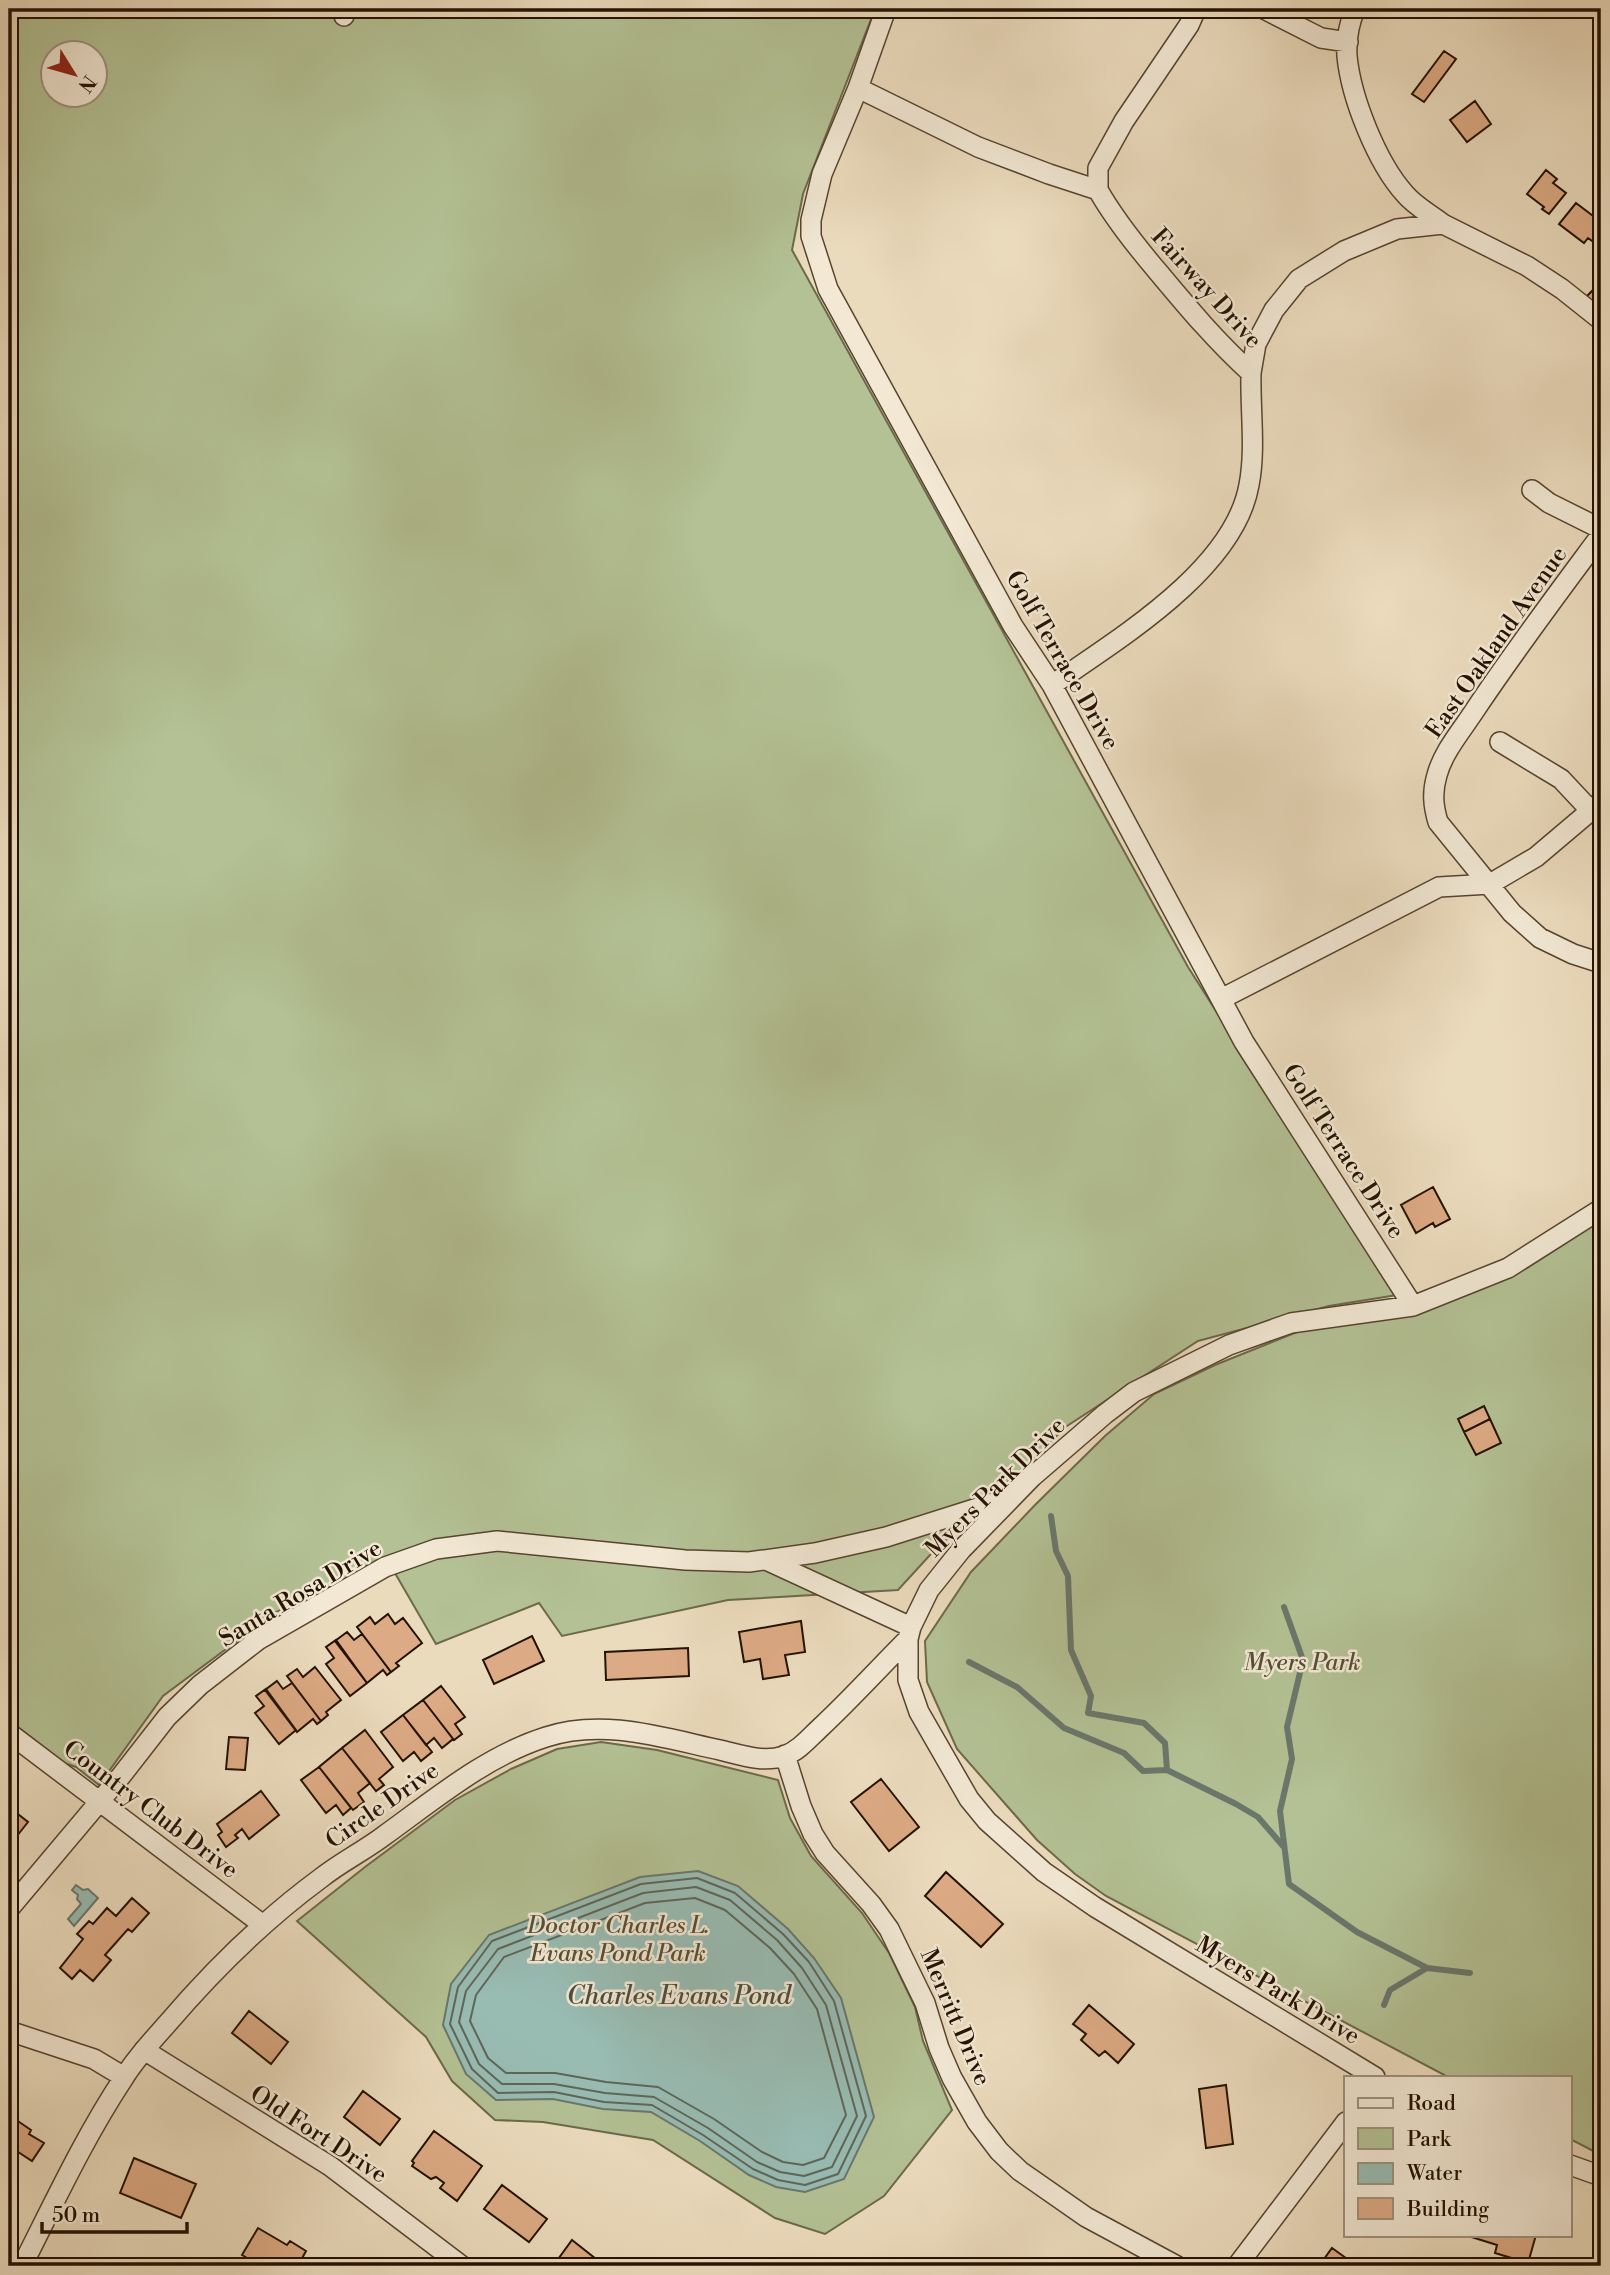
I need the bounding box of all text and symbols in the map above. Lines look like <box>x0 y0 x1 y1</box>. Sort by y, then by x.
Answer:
north arrow <box>38 38 108 108</box>
text: N <box>73 70 101 97</box>
street label: Fairway Drive <box>1144 222 1268 355</box>
street label: East Oakland Avenue <box>1419 541 1574 744</box>
street label: Golf Terrace Drive <box>999 565 1126 756</box>
street label: Golf Terrace Drive <box>1275 1059 1411 1245</box>
street label: Myers Park Drive <box>919 1411 1072 1564</box>
street label: Santa Rosa Drive <box>214 1533 387 1654</box>
park label: Myers Park <box>1243 1648 1361 1678</box>
street label: Country Club Drive <box>57 1734 244 1885</box>
street label: Circle Drive <box>320 1756 445 1856</box>
park label: Doctor Charles L. Evans Pond Park <box>526 1911 709 1969</box>
street label: Myers Park Drive <box>1190 1930 1365 2052</box>
street label: Merritt Drive <box>913 1944 997 2090</box>
water label: Charles Evans Pond <box>567 1980 793 2012</box>
legend <box>1344 2076 1572 2236</box>
street label: Old Fort Drive <box>244 2079 393 2190</box>
text: Road <box>1407 2091 1456 2117</box>
text: Park <box>1407 2127 1452 2153</box>
text: Water <box>1406 2161 1462 2187</box>
scale bar <box>42 2191 187 2235</box>
text: Building <box>1406 2197 1489 2223</box>
text: 50 m <box>52 2203 100 2229</box>

